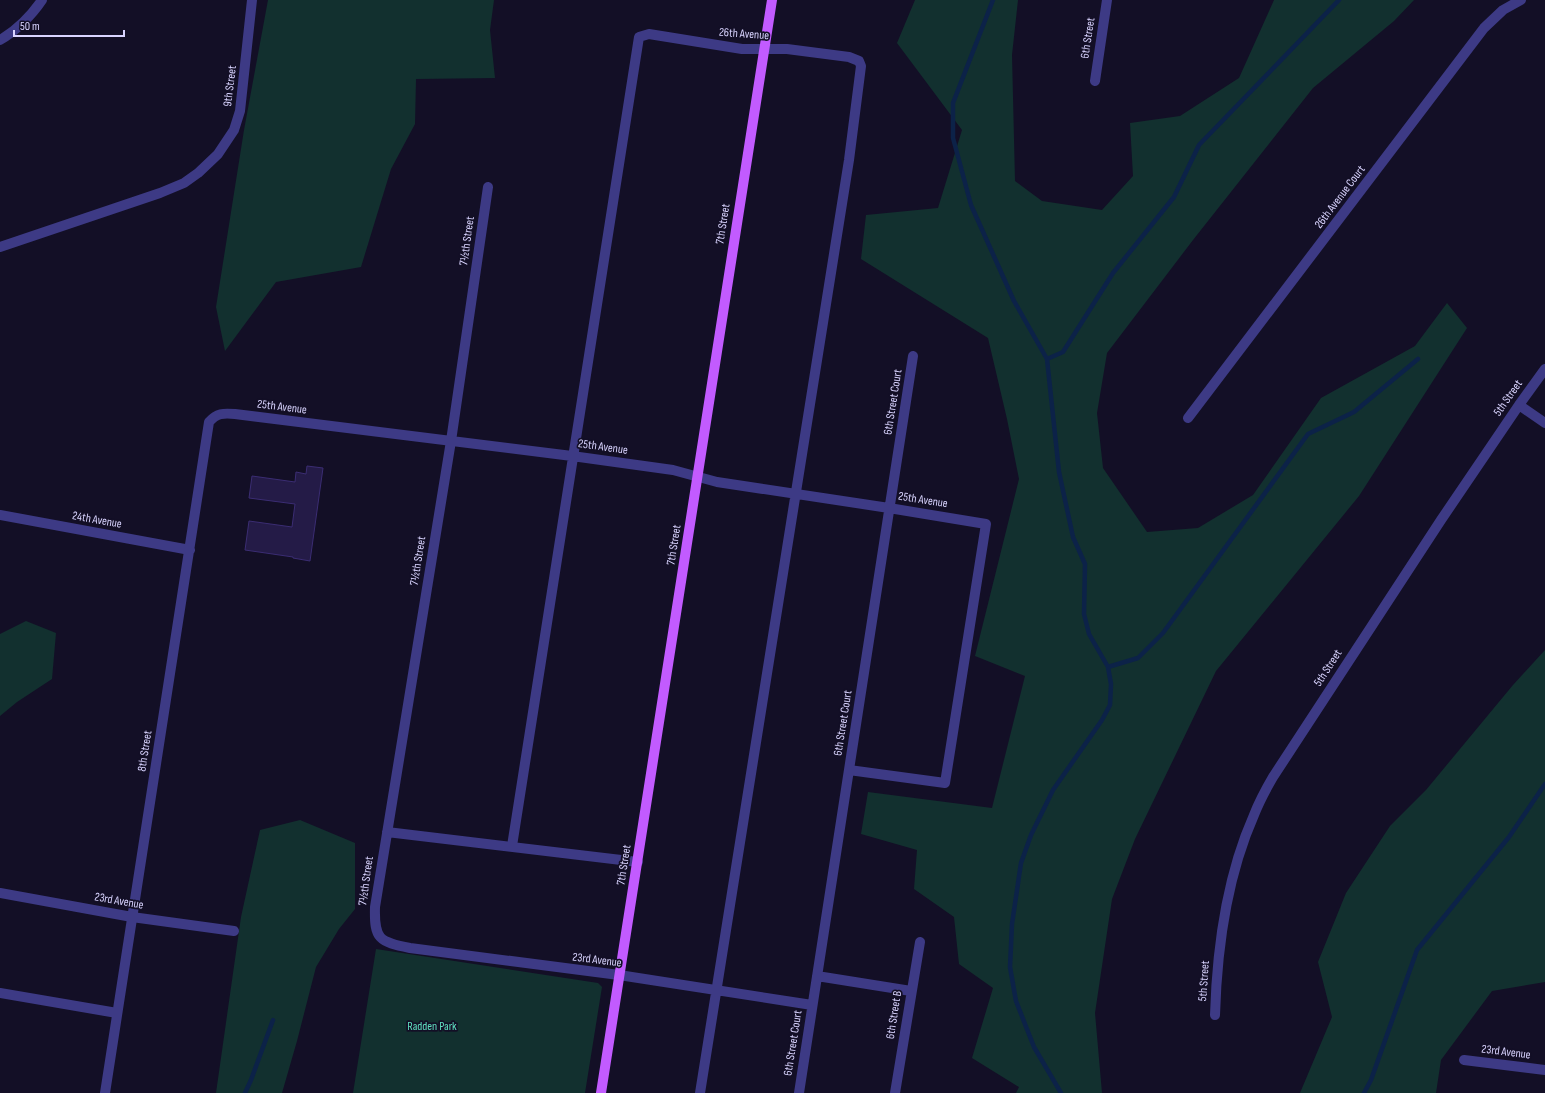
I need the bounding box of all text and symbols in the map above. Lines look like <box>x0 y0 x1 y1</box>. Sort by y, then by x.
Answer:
scale bar <box>14 12 124 38</box>
street label: 6th Street <box>1077 16 1099 60</box>
text: 50 m <box>20 19 40 34</box>
street label: 26th Avenue <box>718 25 770 43</box>
street label: 9th Street <box>220 64 240 107</box>
street label: 26th Avenue Court <box>1311 162 1369 232</box>
street label: 7th Street <box>712 202 734 245</box>
street label: 7½th Street <box>456 215 478 267</box>
street label: 6th Street Court <box>880 368 906 436</box>
street label: 5th Street <box>1490 377 1526 419</box>
street label: 25th Avenue <box>256 397 308 417</box>
street label: 25th Avenue <box>577 436 629 458</box>
street label: 25th Avenue <box>897 489 949 511</box>
street label: 24th Avenue <box>71 508 123 532</box>
street label: 7th Street <box>663 523 685 566</box>
street label: 7½th Street <box>407 535 429 587</box>
street label: 5th Street <box>1311 647 1346 689</box>
street label: 6th Street Court <box>830 689 856 757</box>
street label: 8th Street <box>134 729 156 773</box>
street label: 7th Street <box>613 843 635 886</box>
street label: 7½th Street <box>355 855 377 907</box>
street label: 23rd Avenue <box>93 889 145 913</box>
street label: 23rd Avenue <box>572 950 623 970</box>
street label: 5th Street <box>1195 960 1213 1002</box>
street label: 6th Street B <box>883 990 905 1040</box>
street label: 6th Street Court <box>780 1009 806 1077</box>
park label: Radden Park <box>407 1019 457 1034</box>
street label: 23rd Avenue <box>1481 1042 1532 1062</box>

